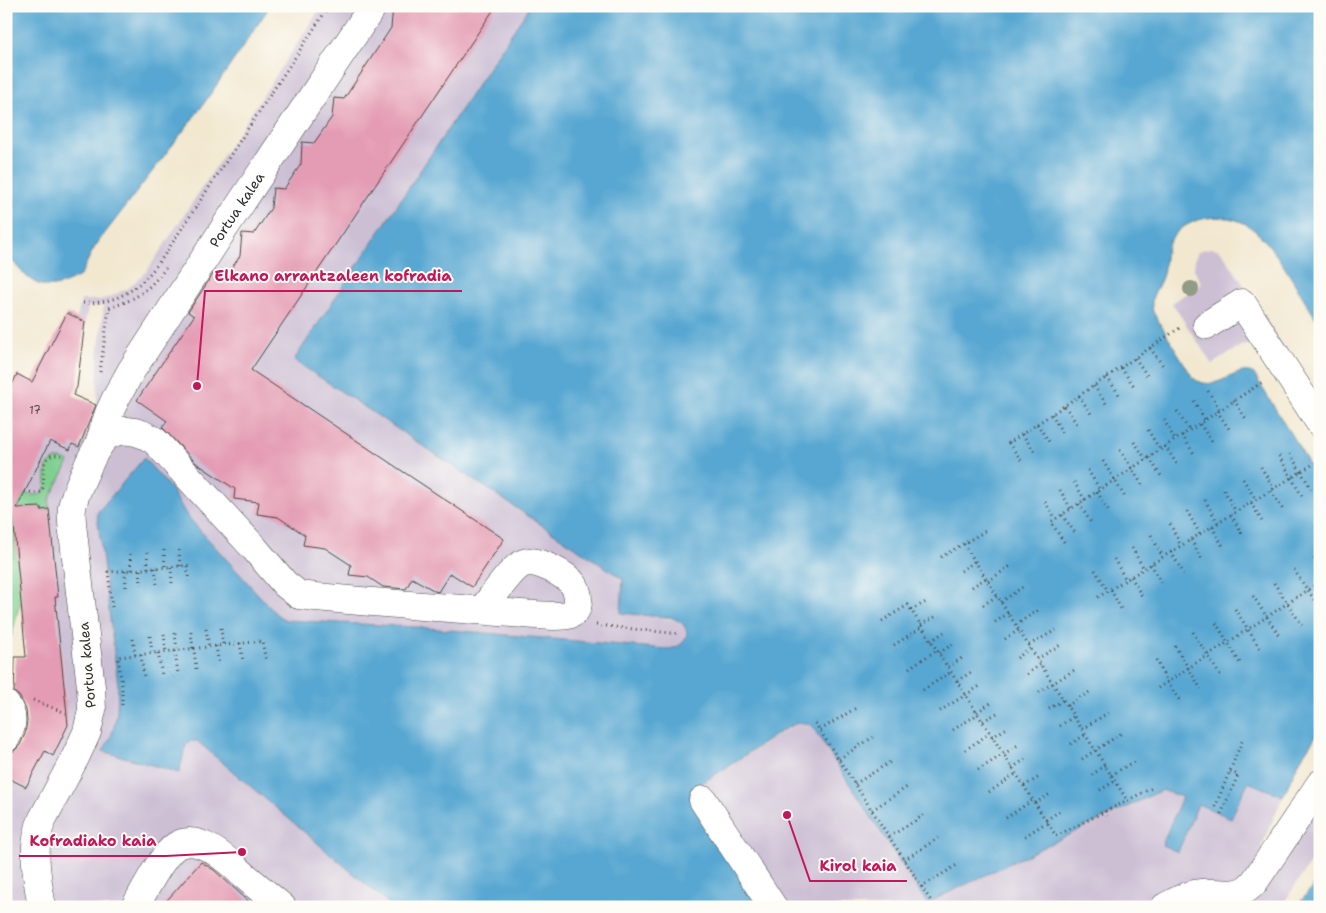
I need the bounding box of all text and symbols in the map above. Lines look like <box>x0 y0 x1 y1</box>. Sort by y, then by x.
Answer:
street label: Portua kalea <box>205 169 268 251</box>
callout: Elkano arrantzaleen kofradia <box>205 261 462 291</box>
text: Elkano arrantzaleen kofradia <box>214 266 452 286</box>
house number: 17 <box>29 403 41 418</box>
street label: Portua kalea <box>74 621 100 709</box>
callout: Kofradiako kaia <box>19 826 166 856</box>
text: Kofradiako kaia <box>30 831 157 851</box>
callout: Kirol kaia <box>810 851 907 881</box>
text: Kirol kaia <box>819 856 897 876</box>

